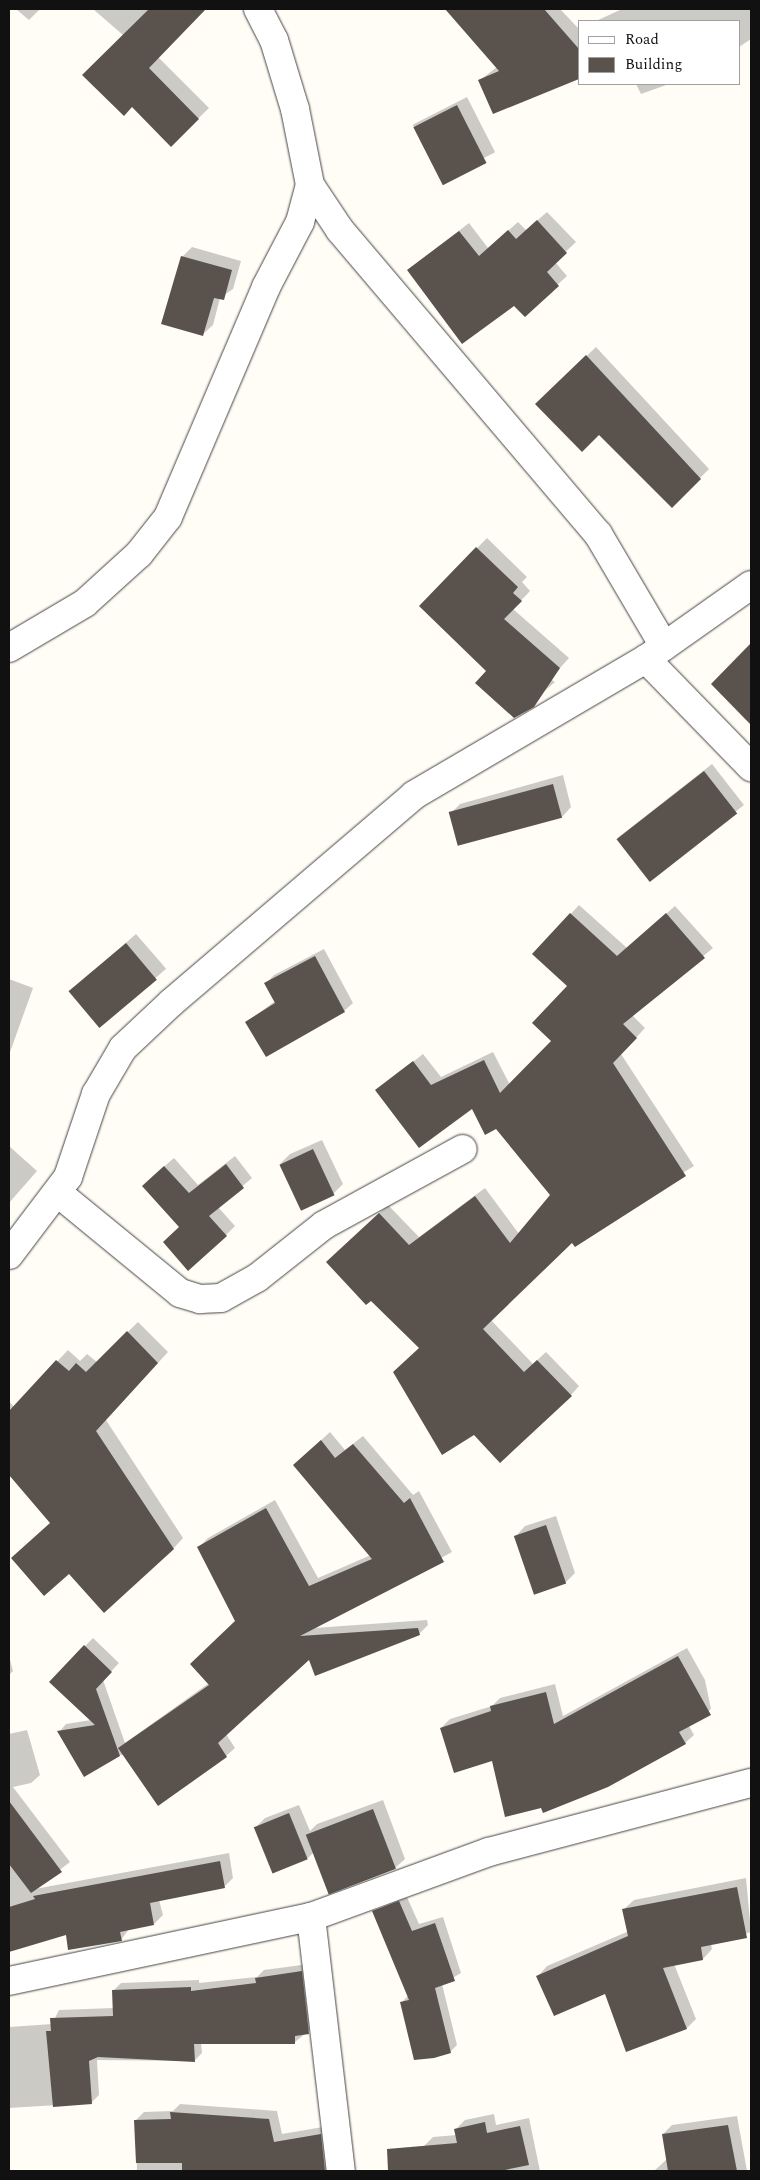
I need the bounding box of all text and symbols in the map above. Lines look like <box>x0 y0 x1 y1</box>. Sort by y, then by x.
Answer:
legend <box>578 20 740 85</box>
text: Road <box>625 28 659 51</box>
text: Building <box>625 53 682 76</box>

